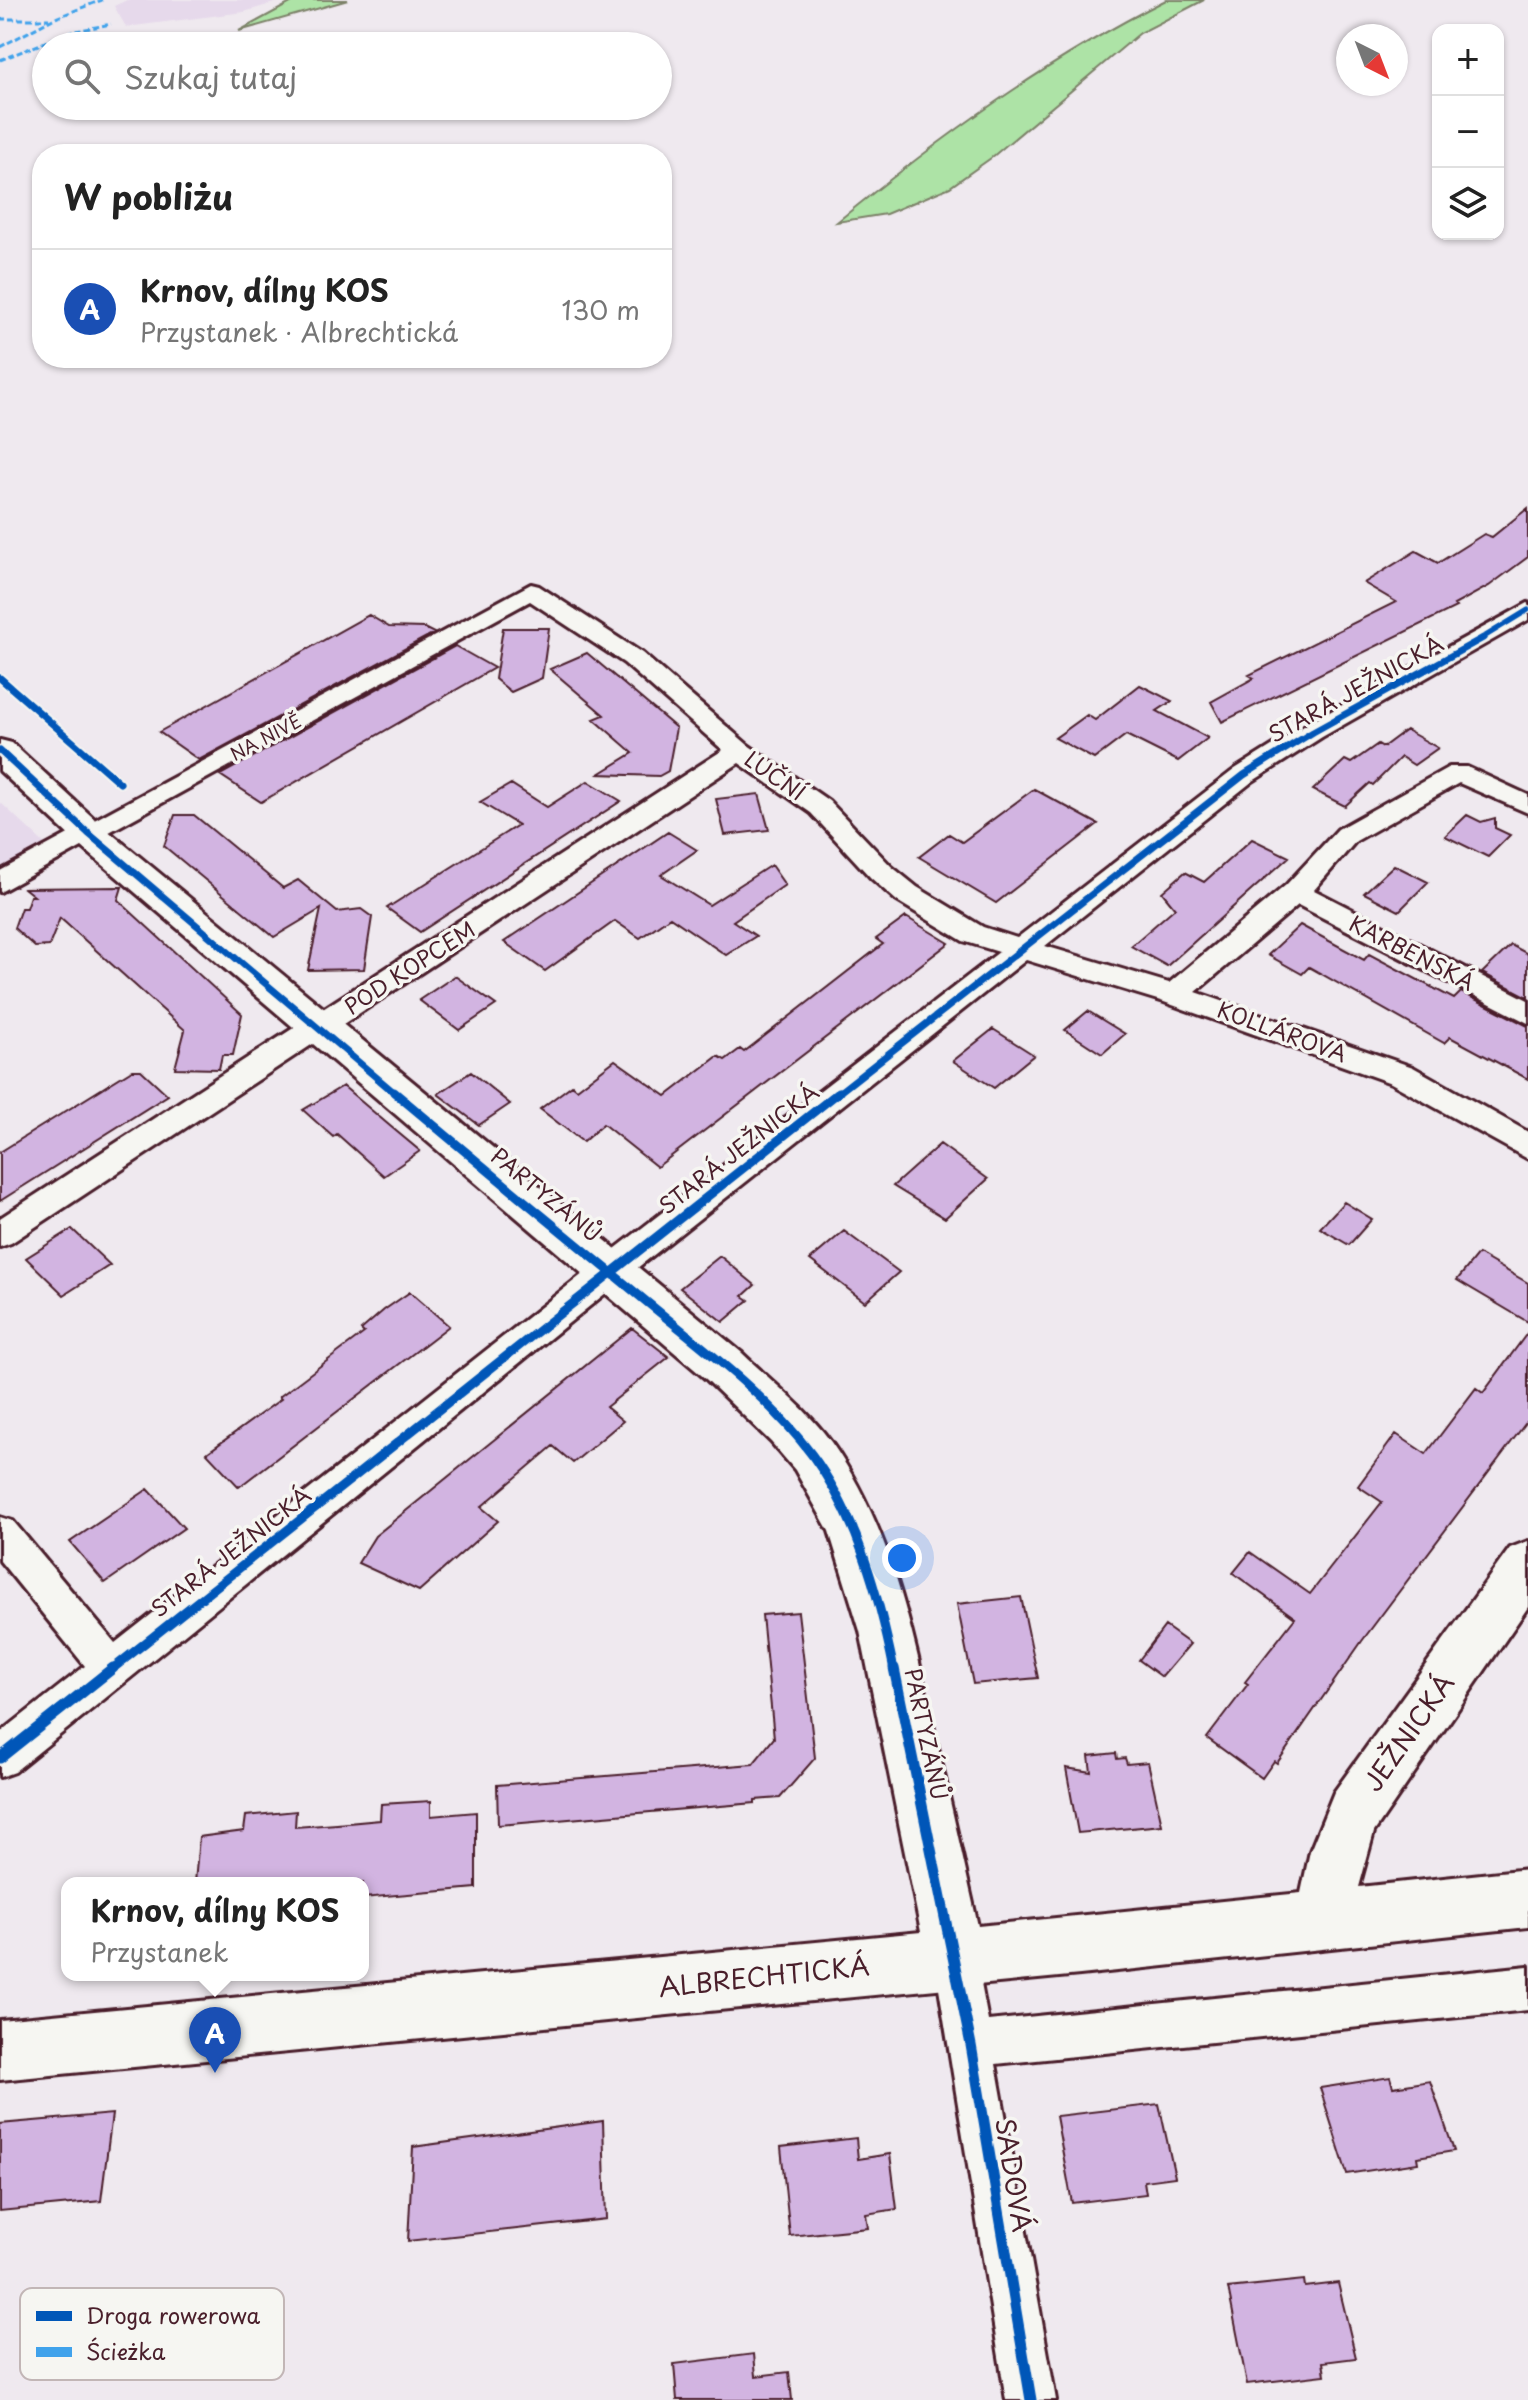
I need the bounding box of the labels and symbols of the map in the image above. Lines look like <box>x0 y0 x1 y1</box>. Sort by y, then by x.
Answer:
north arrow <box>1336 24 1408 96</box>
street label: STARÁ JEŽNICKÁ <box>1262 626 1449 750</box>
street label: NA NIVĚ <box>225 707 306 767</box>
street label: LUČNÍ <box>739 742 814 808</box>
street label: KARBENSKÁ <box>1344 906 1481 997</box>
street label: POD KOPCEM <box>337 912 481 1022</box>
street label: KOLLÁROVA <box>1213 992 1352 1069</box>
street label: STARÁ JEŽNICKÁ <box>651 1075 825 1221</box>
street label: PARTYZÁNŮ <box>484 1139 610 1249</box>
street label: STARÁ JEŽNICKÁ <box>143 1478 317 1624</box>
your location <box>882 1538 922 1578</box>
street label: PARTYZÁNŮ <box>897 1665 958 1803</box>
street label: JEŽNICKÁ <box>1353 1665 1463 1799</box>
street label: ALBRECHTICKÁ <box>657 1945 871 2006</box>
pin: A <box>189 2007 241 2073</box>
street label: SADOVÁ <box>986 2115 1043 2235</box>
legend <box>20 2288 284 2380</box>
text: Droga rowerowa <box>86 2298 261 2331</box>
text: Ścieżka <box>86 2334 166 2367</box>

